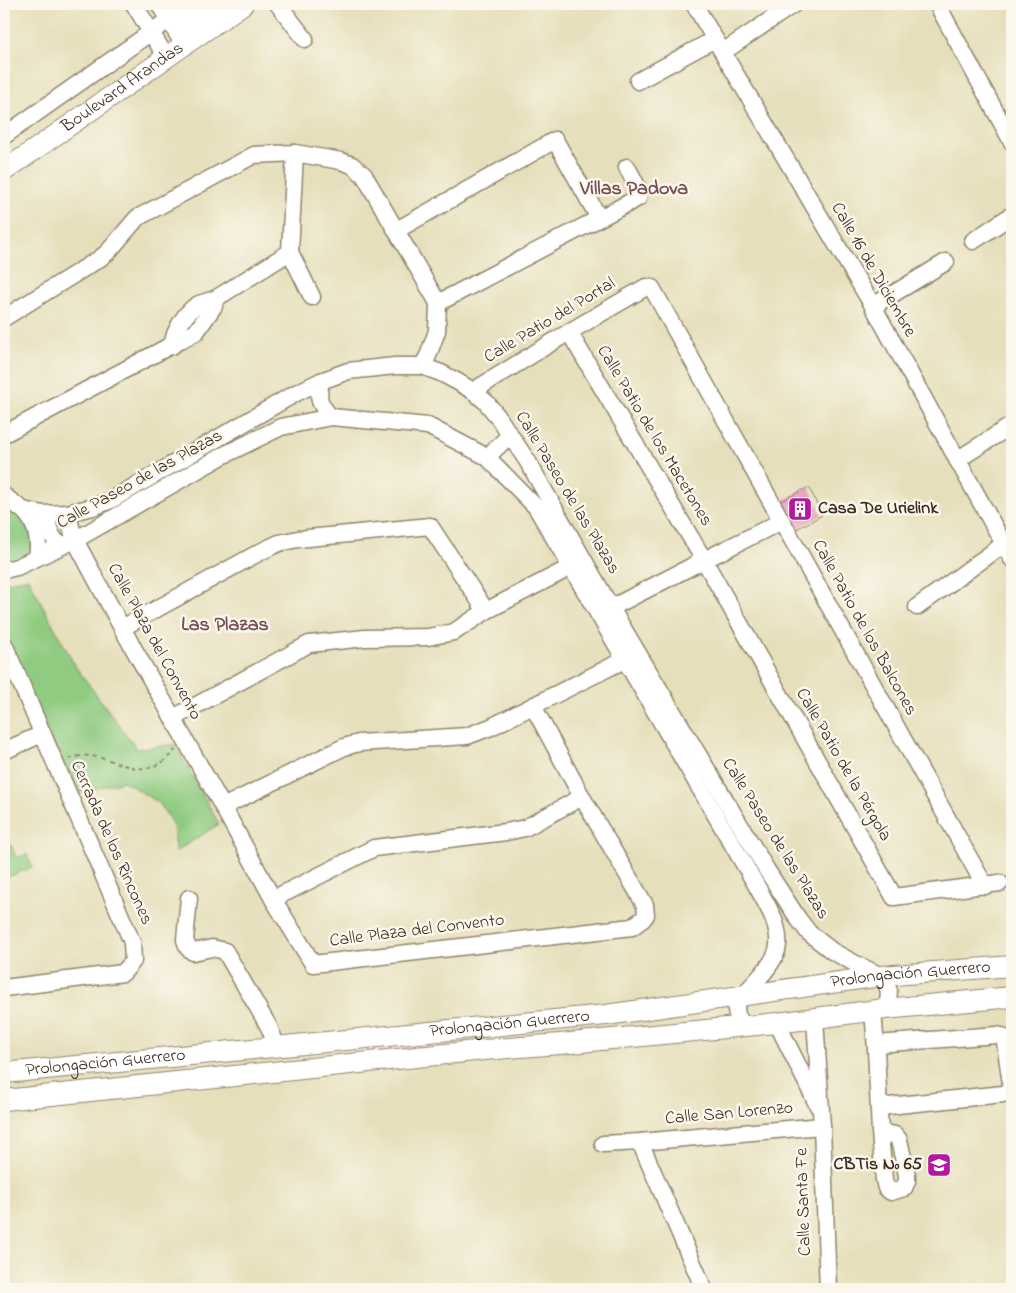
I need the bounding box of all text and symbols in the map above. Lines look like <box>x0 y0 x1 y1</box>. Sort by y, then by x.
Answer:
street label: Boulevard Arandas <box>56 36 189 140</box>
district label: Villas Padova <box>579 175 688 204</box>
street label: Calle 16 de Diciembre <box>824 198 923 343</box>
street label: Calle Patio del Portal <box>479 271 621 371</box>
street label: Calle Patio de los Macetones <box>589 340 719 532</box>
street label: Calle Paseo de las Plazas <box>508 407 626 579</box>
street label: Calle Paseo de las Plazas <box>52 424 228 536</box>
building icon: Casa De Urielink <box>787 496 813 522</box>
place label: Casa De Urielink <box>818 496 939 522</box>
street label: Calle Patio de los Balcones <box>805 535 923 721</box>
street label: Calle Plaza del Convento <box>100 559 208 725</box>
district label: Las Plazas <box>181 611 269 640</box>
street label: Calle Patio de la Pérgola <box>788 684 898 847</box>
street label: Calle Paseo de las Plazas <box>715 753 835 925</box>
street label: Cerrada de los Rincones <box>63 757 159 929</box>
street label: Calle Plaza del Convento <box>328 907 506 955</box>
street label: Prolongación Guerrero <box>829 955 992 996</box>
street label: Prolongación Guerrero <box>428 1004 591 1045</box>
street label: Prolongación Guerrero <box>24 1043 187 1084</box>
street label: Calle San Lorenzo <box>664 1095 794 1133</box>
street label: Calle Santa Fe <box>789 1146 819 1257</box>
place label: CBTis Nº 65 <box>833 1152 923 1178</box>
school or university icon: CBTis Nº 65 <box>926 1152 952 1178</box>

